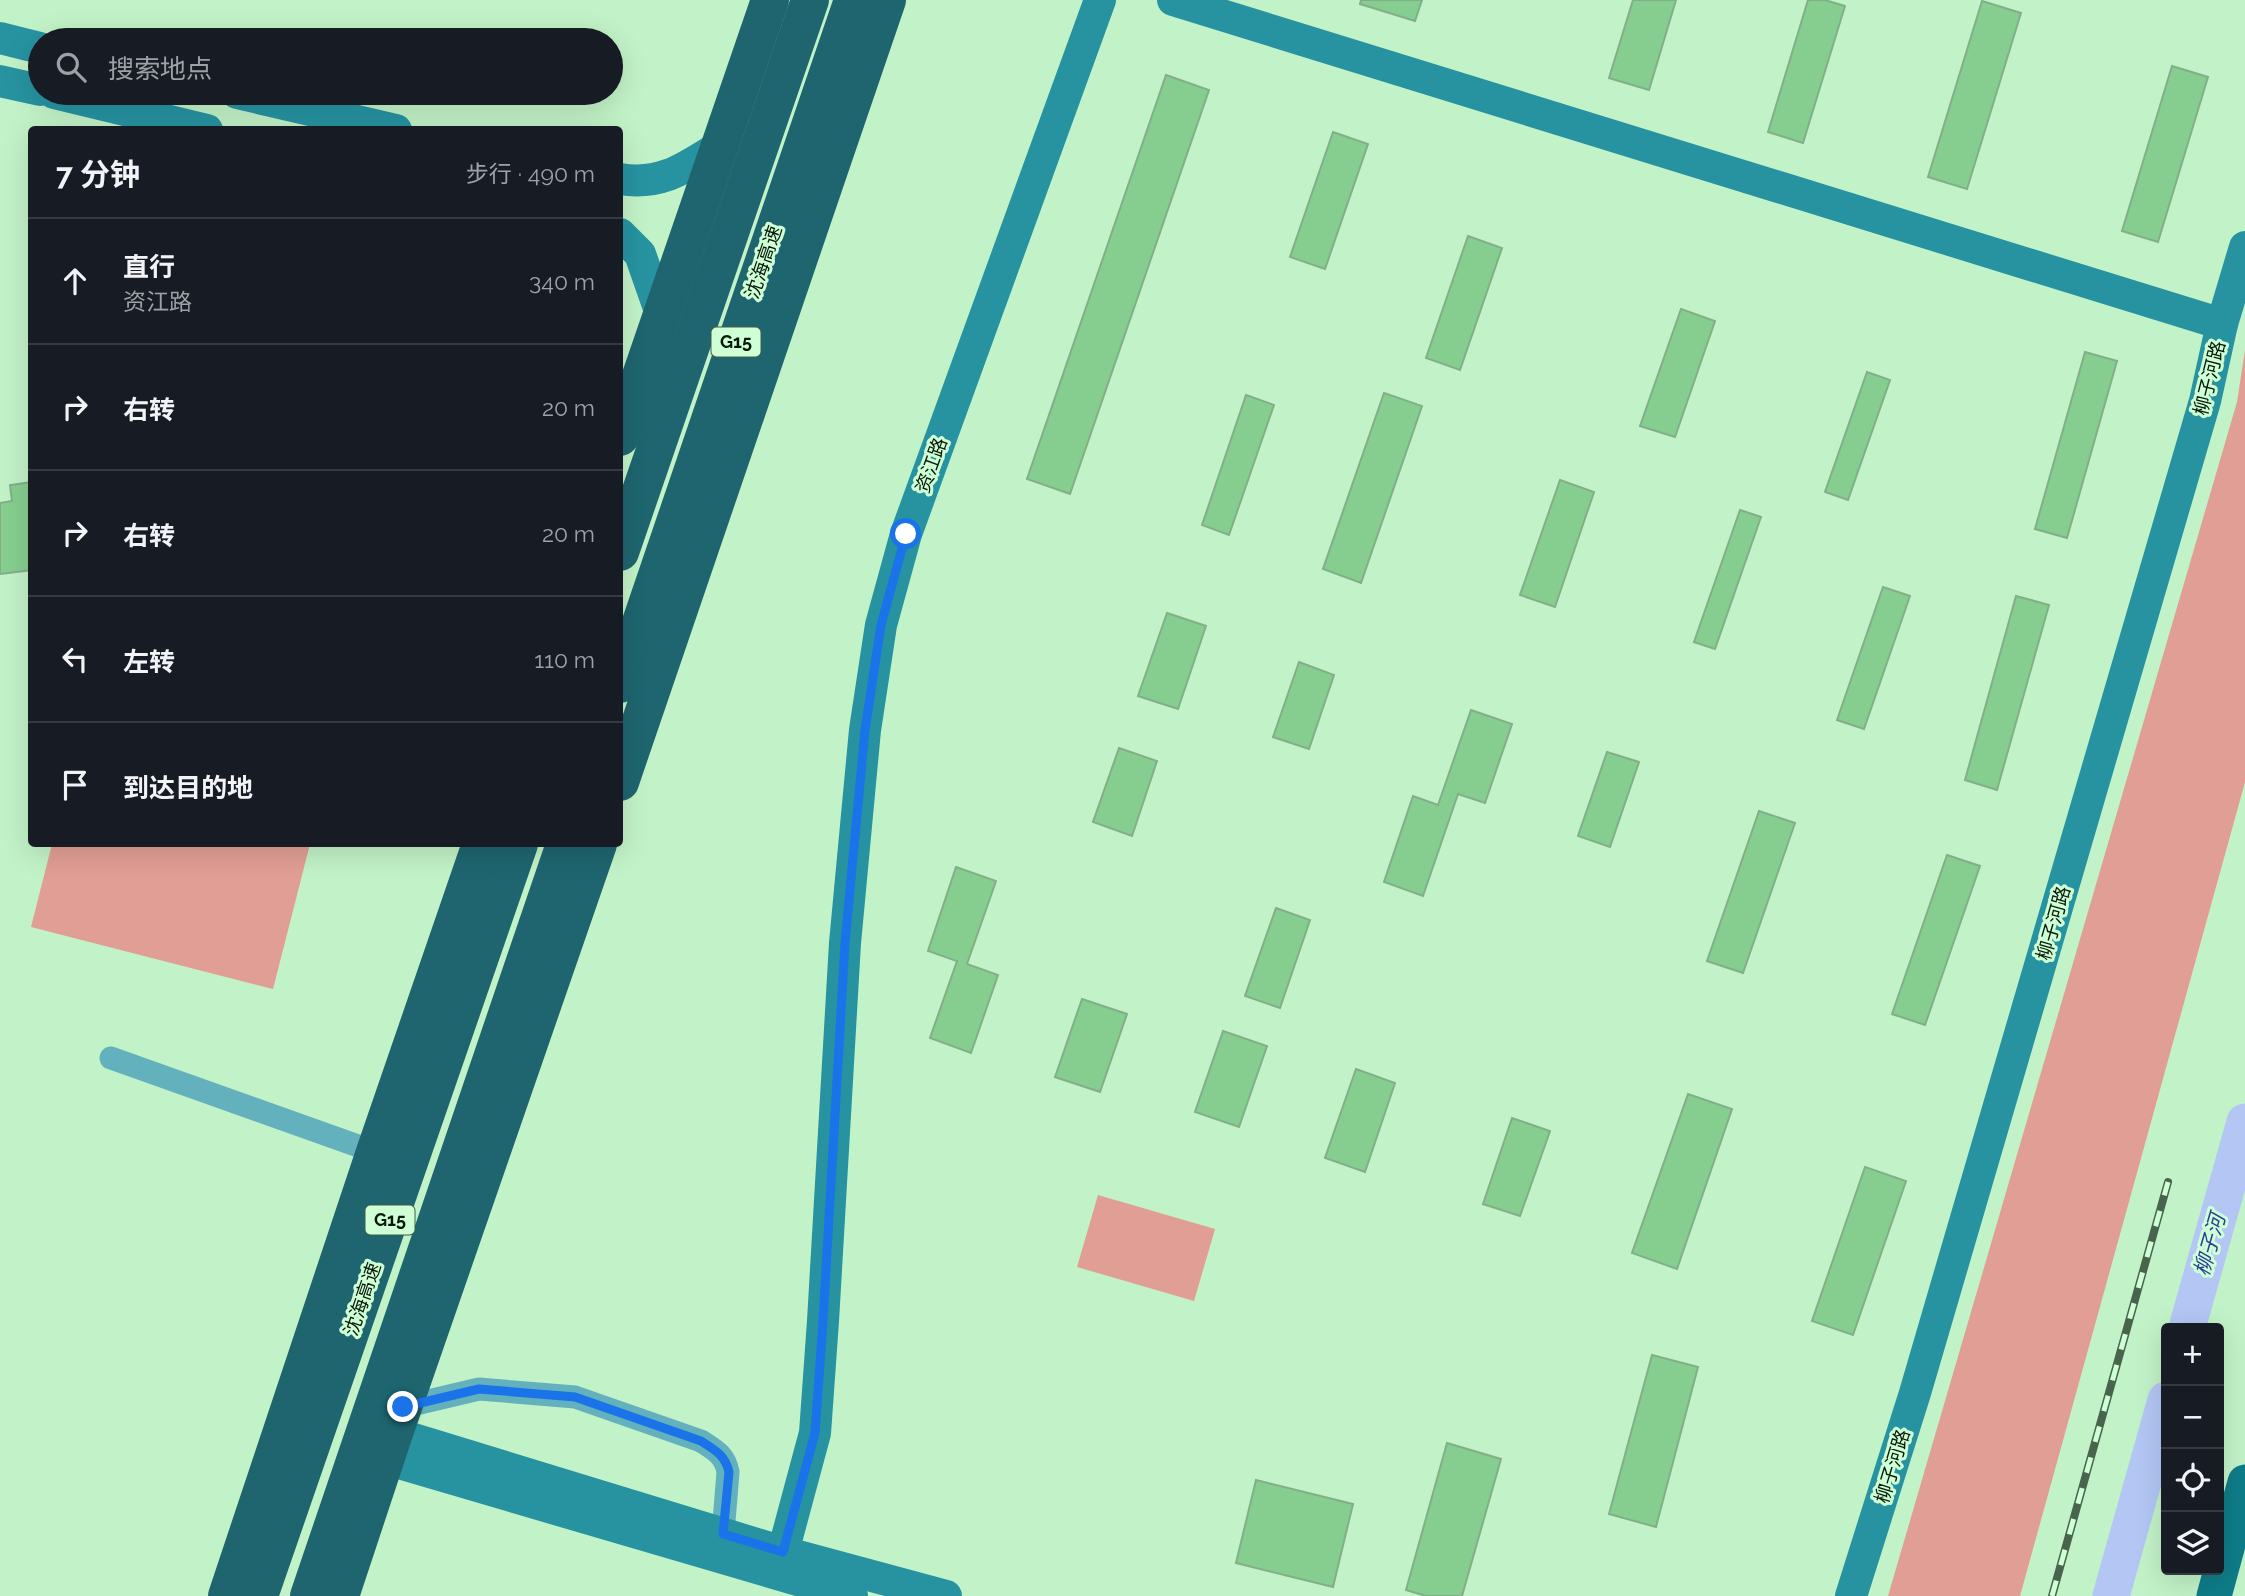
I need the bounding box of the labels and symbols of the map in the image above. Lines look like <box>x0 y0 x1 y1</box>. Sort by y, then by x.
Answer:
street label: 沈海高速 <box>740 222 786 302</box>
road number: G15 <box>712 328 760 356</box>
street label: 柳子河路 <box>2189 338 2229 418</box>
street label: 资江路 <box>911 434 951 496</box>
route start <box>890 518 921 549</box>
street label: 柳子河路 <box>2032 883 2074 963</box>
road number: G15 <box>366 1205 414 1234</box>
water label: 柳子河 <box>2189 1207 2231 1279</box>
street label: 沈海高速 <box>339 1259 385 1339</box>
route end <box>387 1391 418 1422</box>
street label: 柳子河路 <box>1870 1426 1914 1506</box>

